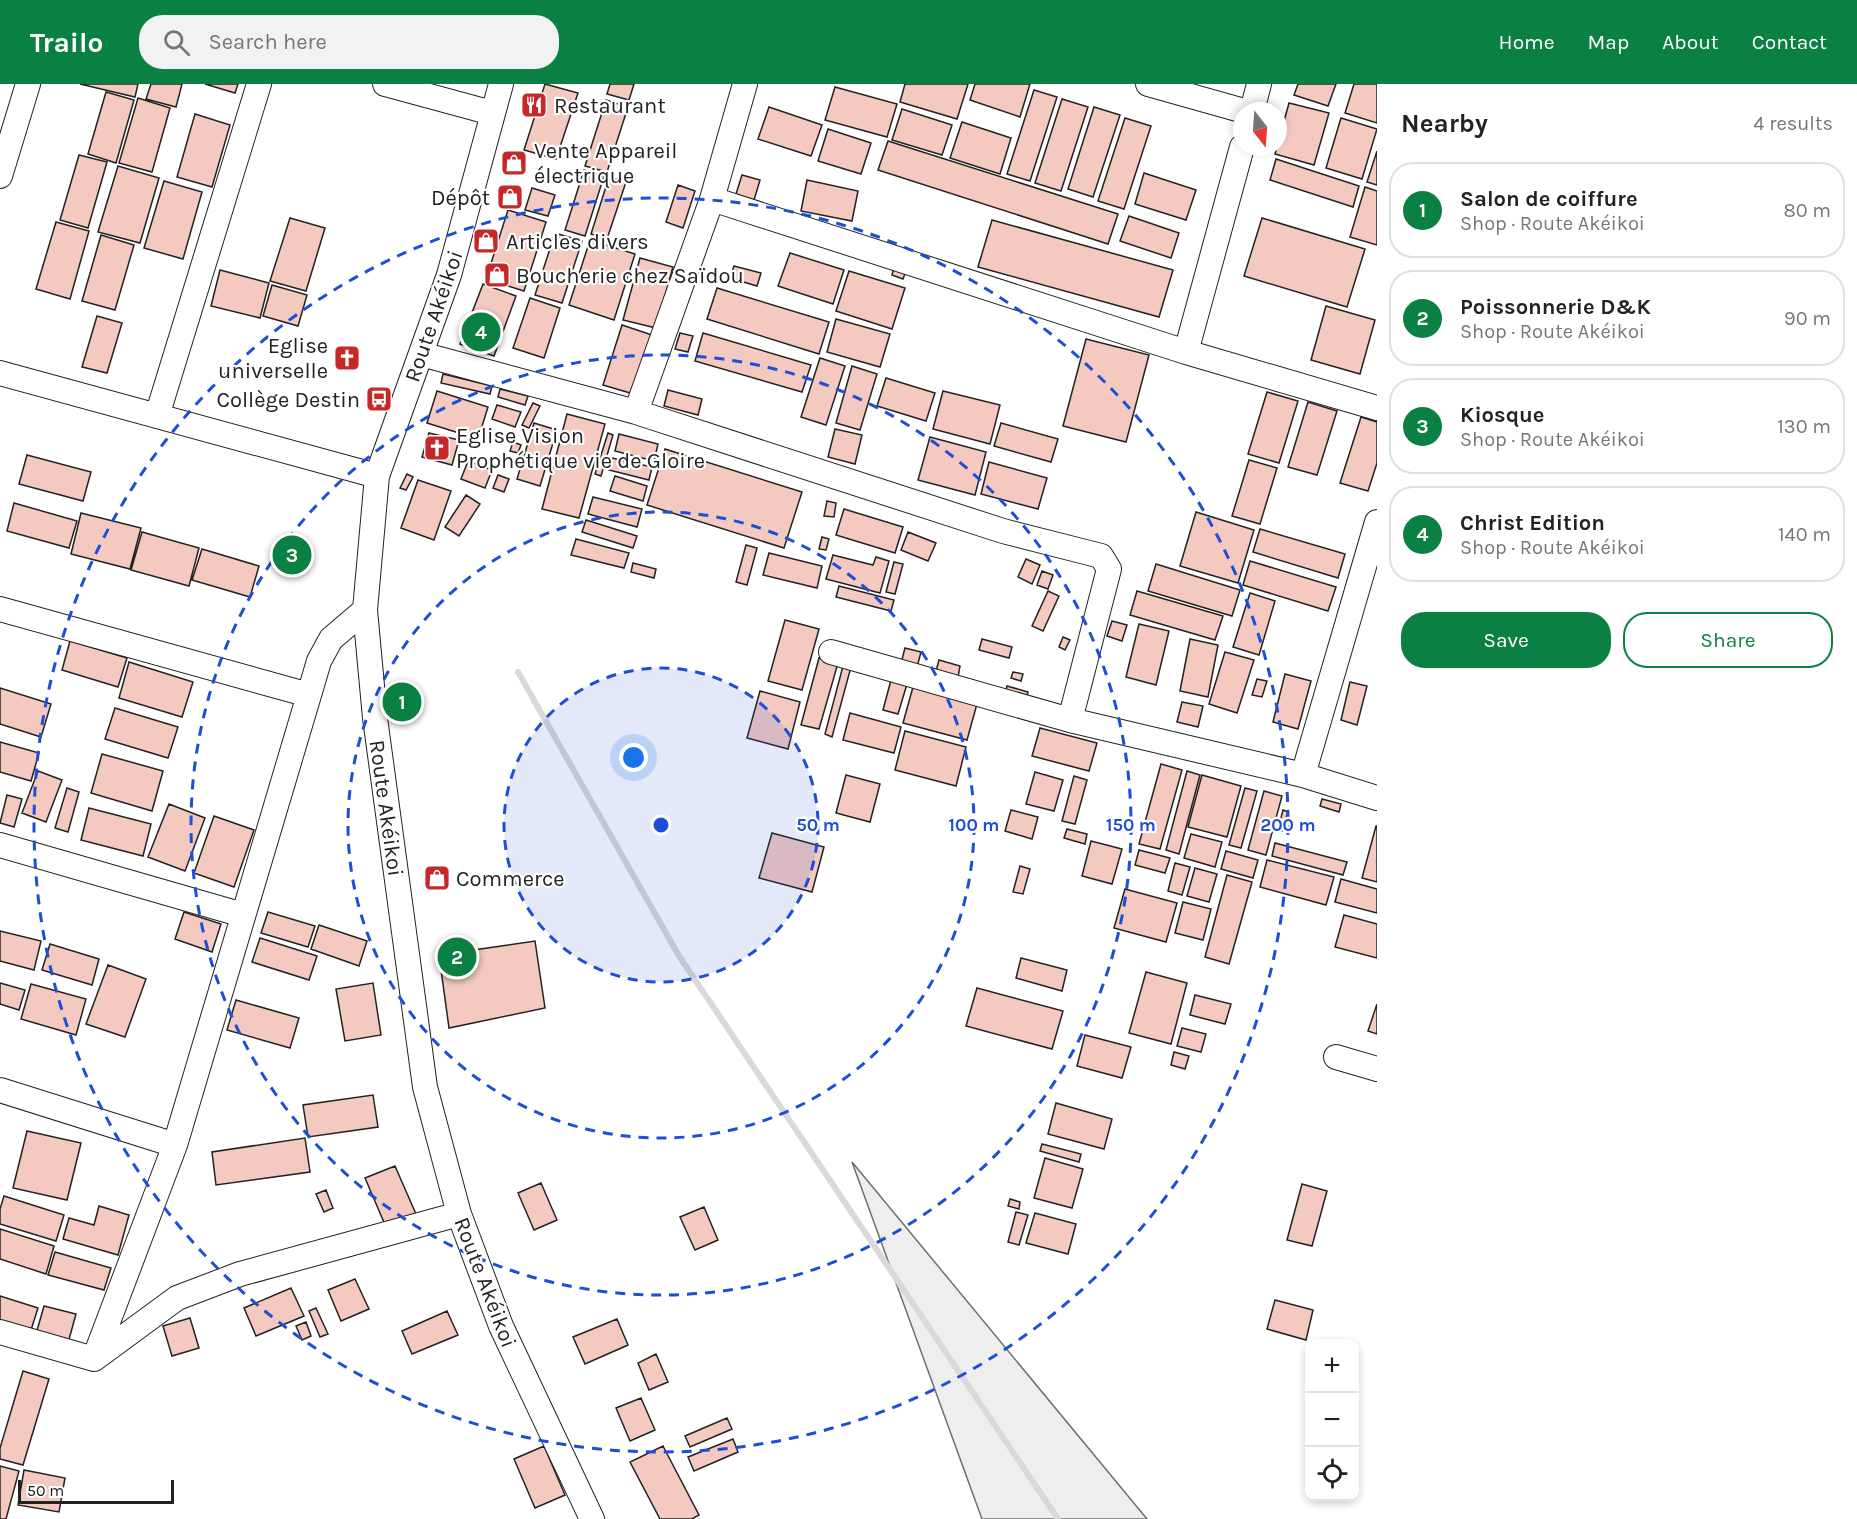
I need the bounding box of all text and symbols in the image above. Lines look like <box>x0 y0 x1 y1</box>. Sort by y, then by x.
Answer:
search box <box>139 15 559 69</box>
text: Trailo <box>30 26 103 59</box>
icon: search <box>160 26 193 59</box>
text: Search here <box>208 29 327 55</box>
text: Home <box>1499 30 1555 54</box>
text: Map <box>1588 30 1629 54</box>
text: About <box>1662 30 1719 54</box>
text: Contact <box>1752 30 1827 54</box>
restaurant icon: Restaurant <box>519 90 549 120</box>
place label: Restaurant <box>554 93 666 119</box>
north arrow <box>1233 102 1287 156</box>
text: Nearby <box>1401 108 1488 139</box>
text: 4 results <box>1753 112 1833 135</box>
place label: Vente Appareil électrique <box>534 138 677 189</box>
shop icon: Vente Appareil électrique <box>499 148 529 178</box>
shop icon: Dépôt <box>495 182 525 212</box>
place label: Dépôt <box>431 185 490 211</box>
text: Salon de coiffure <box>1460 186 1638 212</box>
text: 1 <box>1419 199 1426 222</box>
text: 80 m <box>1783 199 1831 222</box>
text: Shop · Route Akéikoi <box>1460 212 1645 235</box>
shop icon: Articles divers <box>471 226 501 256</box>
place label: Articles divers <box>506 229 648 255</box>
street label: Route Akéikoi <box>399 247 469 386</box>
shop icon: Boucherie chez Saïdou <box>482 260 512 290</box>
place label: Boucherie chez Saïdou <box>516 263 744 289</box>
text: Poissonnerie D&K <box>1460 294 1651 320</box>
text: 2 <box>1416 307 1429 330</box>
text: 90 m <box>1784 307 1831 330</box>
pin: 4 <box>462 310 500 354</box>
text: Shop · Route Akéikoi <box>1460 320 1645 343</box>
place label: Eglise universelle <box>218 333 328 384</box>
church icon: Eglise universelle <box>332 343 362 373</box>
bus stop icon: Collège Destin <box>364 384 394 414</box>
place label: Collège Destin <box>216 387 360 413</box>
text: Kiosque <box>1460 402 1545 428</box>
text: 3 <box>1416 415 1429 438</box>
text: 130 m <box>1777 415 1831 438</box>
place label: Eglise Vision Prophétique vie de Gloire <box>456 423 705 474</box>
text: Shop · Route Akéikoi <box>1460 428 1645 451</box>
church icon: Eglise Vision Prophétique vie de Gloire <box>422 433 452 463</box>
text: Christ Edition <box>1460 510 1605 536</box>
text: 4 <box>1417 523 1428 546</box>
text: 140 m <box>1778 523 1831 546</box>
pin: 3 <box>272 532 312 578</box>
text: Shop · Route Akéikoi <box>1460 536 1645 559</box>
button: Save <box>1401 612 1611 668</box>
button: Share <box>1623 612 1833 668</box>
pin: 1 <box>382 680 422 724</box>
street label: Route Akéikoi <box>364 738 408 878</box>
your location <box>619 743 648 772</box>
text: 50 m <box>796 814 840 836</box>
text: 100 m <box>949 814 999 836</box>
text: 150 m <box>1106 814 1156 836</box>
text: 200 m <box>1260 814 1316 836</box>
centre of rings <box>651 815 671 835</box>
shop icon: Commerce <box>422 863 452 893</box>
place label: Commerce <box>456 866 565 892</box>
pin: 2 <box>438 934 476 980</box>
street label: Route Akéikoi <box>448 1214 522 1351</box>
map controls <box>1305 1339 1359 1501</box>
button: + <box>1305 1339 1359 1393</box>
button: − <box>1305 1393 1359 1447</box>
button: locate <box>1305 1447 1359 1501</box>
scale bar <box>18 1477 174 1504</box>
text: 50 m <box>27 1481 64 1500</box>

